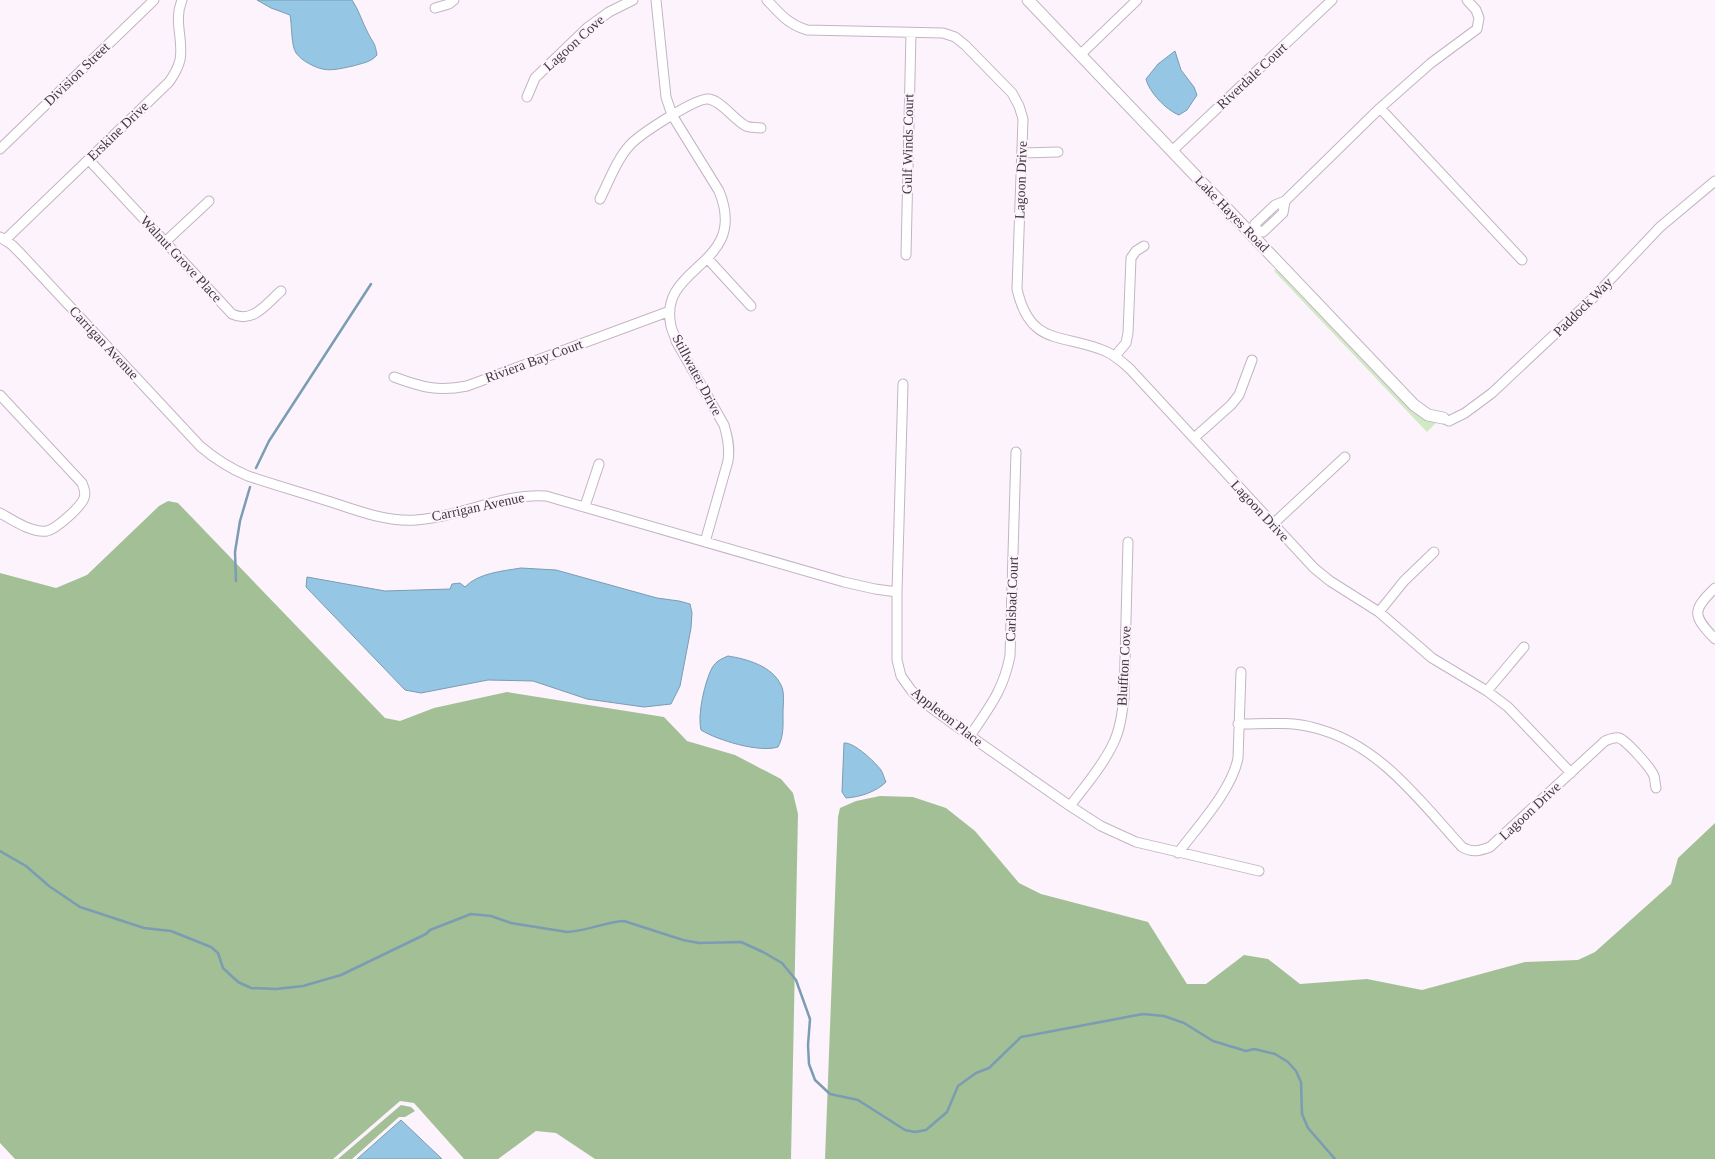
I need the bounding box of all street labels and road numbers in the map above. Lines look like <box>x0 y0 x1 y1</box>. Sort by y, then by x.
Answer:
street label: Lagoon Cove <box>541 12 607 74</box>
street label: Division Street <box>41 39 113 109</box>
street label: Riverdale Court <box>1214 40 1290 112</box>
street label: Gulf Winds Court <box>900 94 916 194</box>
street label: Erskine Drive <box>85 98 151 164</box>
street label: Lagoon Drive <box>1012 141 1030 219</box>
street label: Lake Hayes Road <box>1192 173 1272 255</box>
street label: Walnut Grove Place <box>137 213 225 305</box>
street label: Paddock Way <box>1551 275 1615 339</box>
street label: Carrigan Avenue <box>66 303 142 383</box>
street label: Stillwater Drive <box>669 332 725 418</box>
street label: Riviera Bay Court <box>483 336 585 386</box>
street label: Lagoon Drive <box>1228 477 1292 545</box>
street label: Carrigan Avenue <box>430 490 526 524</box>
street label: Carlsbad Court <box>1003 556 1021 642</box>
street label: Bluffton Cove <box>1114 626 1134 706</box>
street label: Appleton Place <box>909 685 985 749</box>
street label: Lagoon Drive <box>1496 779 1564 843</box>

